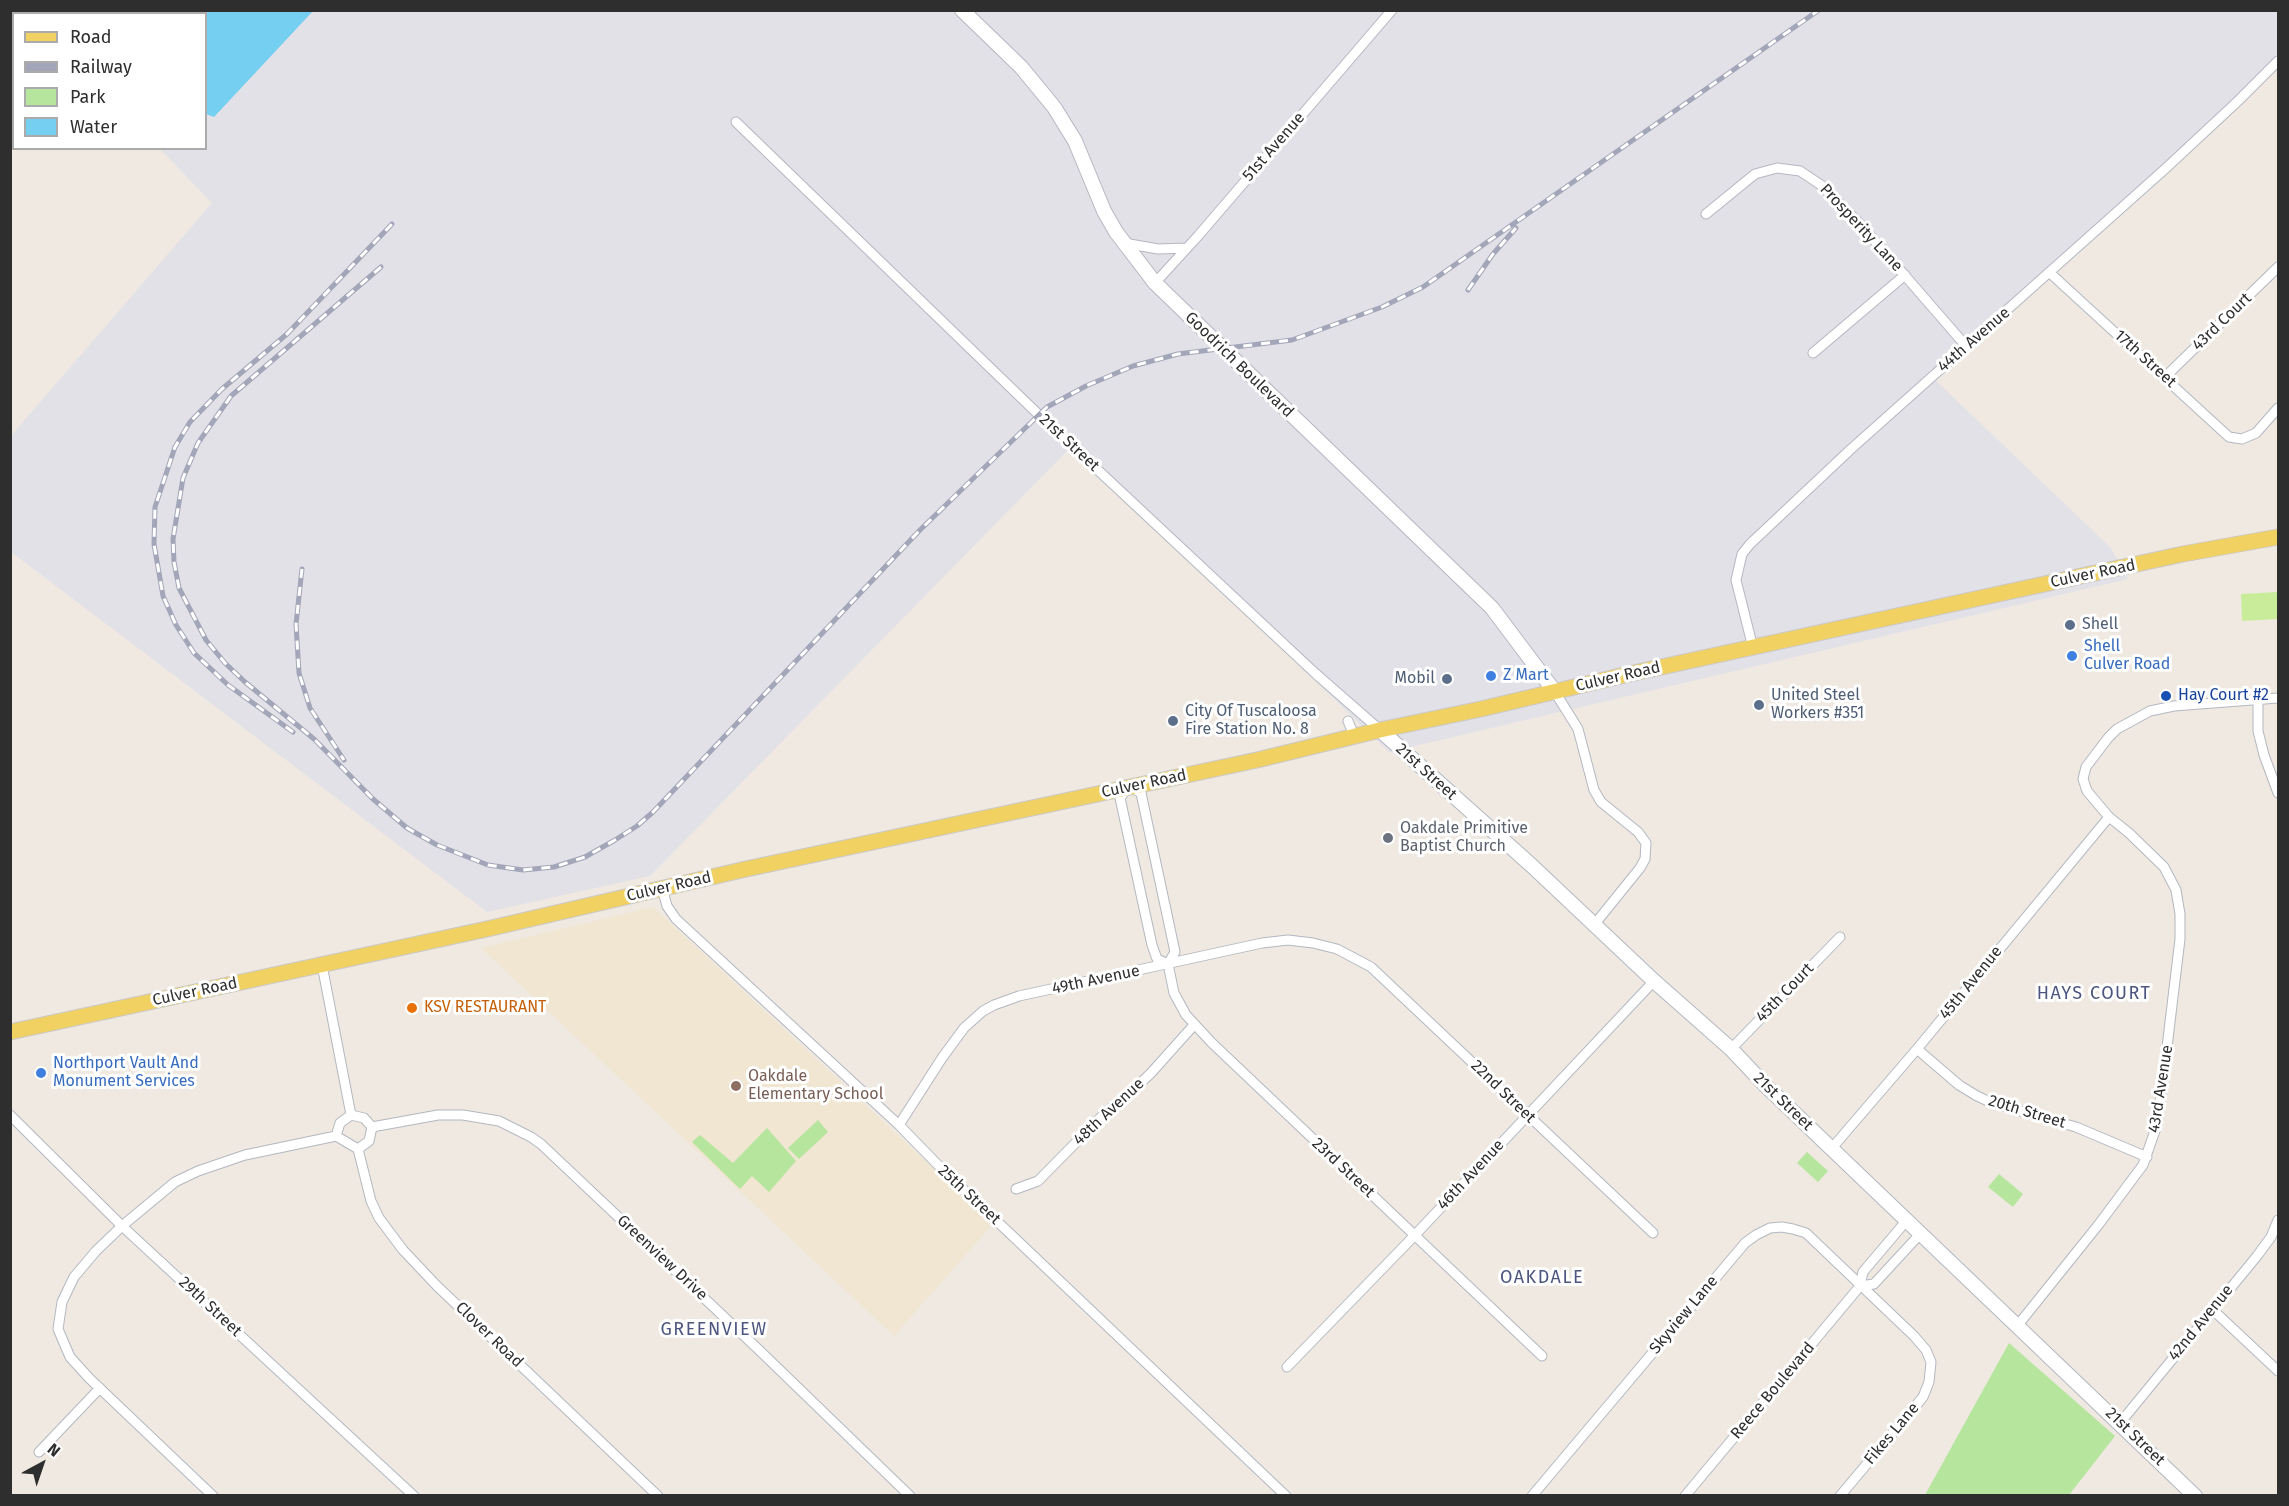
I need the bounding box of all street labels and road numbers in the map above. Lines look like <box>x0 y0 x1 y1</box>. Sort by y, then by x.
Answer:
street label: 51st Avenue <box>1239 109 1309 185</box>
street label: Prosperity Lane <box>1816 180 1906 276</box>
street label: 43rd Court <box>2188 289 2256 355</box>
street label: 44th Avenue <box>1934 303 2014 377</box>
street label: Goodrich Boulevard <box>1181 308 1297 422</box>
street label: 17th Street <box>2110 326 2180 392</box>
street label: 21st Street <box>1035 410 1103 476</box>
street label: Culver Road <box>2049 556 2137 592</box>
street label: Culver Road <box>1574 658 1662 696</box>
street label: 21st Street <box>1392 740 1460 804</box>
street label: Culver Road <box>1100 766 1188 802</box>
street label: Culver Road <box>625 868 713 906</box>
street label: 45th Avenue <box>1936 942 2006 1024</box>
street label: 45th Court <box>1752 959 1818 1027</box>
street label: 49th Avenue <box>1050 961 1142 999</box>
street label: Culver Road <box>151 974 239 1010</box>
street label: 43rd Avenue <box>2145 1044 2177 1134</box>
street label: 22nd Street <box>1467 1056 1539 1128</box>
street label: 21st Street <box>1749 1069 1817 1135</box>
street label: 48th Avenue <box>1070 1074 1148 1150</box>
street label: 20th Street <box>1986 1091 2068 1133</box>
street label: 23rd Street <box>1308 1134 1378 1202</box>
street label: 46th Avenue <box>1433 1136 1509 1214</box>
street label: 25th Street <box>934 1161 1004 1229</box>
street label: Greenview Drive <box>613 1211 711 1305</box>
street label: Skyview Lane <box>1646 1272 1722 1358</box>
street label: 29th Street <box>175 1273 245 1341</box>
street label: 42nd Avenue <box>2164 1281 2238 1365</box>
street label: Clover Road <box>451 1298 527 1372</box>
street label: Reece Boulevard <box>1727 1339 1819 1443</box>
street label: Fikes Lane <box>1861 1399 1923 1469</box>
street label: 21st Street <box>2101 1404 2169 1470</box>

